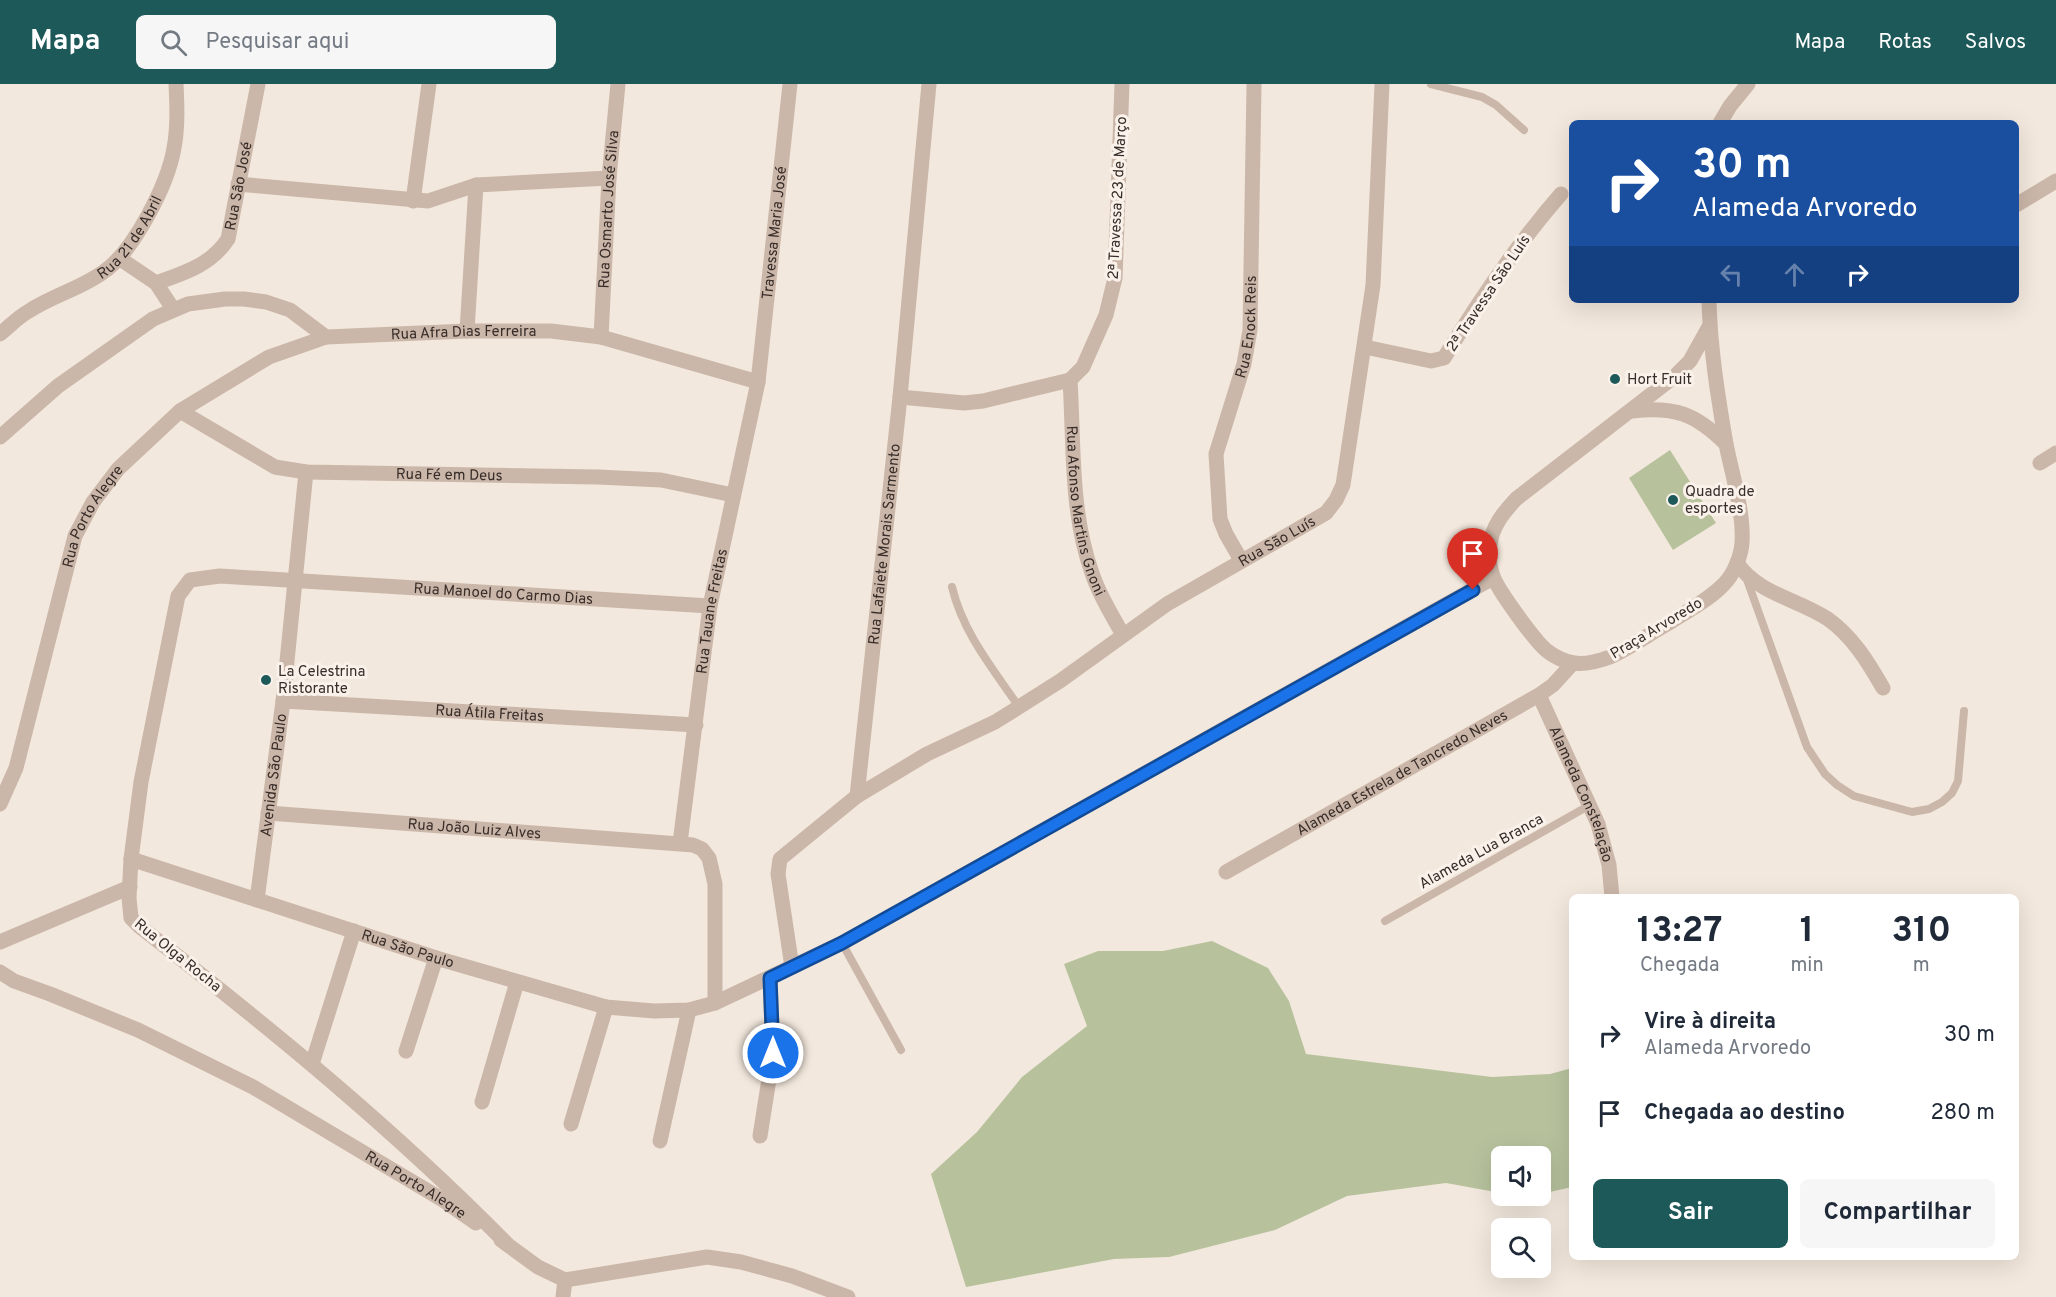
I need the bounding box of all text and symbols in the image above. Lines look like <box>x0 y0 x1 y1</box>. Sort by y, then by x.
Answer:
search box <box>136 15 556 69</box>
text: Mapa <box>30 24 100 60</box>
icon: search <box>157 26 190 59</box>
text: Pesquisar aqui <box>205 29 349 56</box>
text: Mapa <box>1795 29 1845 56</box>
text: Rotas <box>1878 29 1932 56</box>
text: Salvos <box>1965 29 2026 56</box>
street label: 2ª Travessa 23 de Março <box>1105 116 1132 280</box>
street label: Rua Osmarto José Silva <box>595 129 625 289</box>
street label: Rua Sâo José <box>222 140 258 232</box>
text: 30 m <box>1692 140 1791 193</box>
icon: right <box>1593 144 1671 222</box>
street label: Travessa Maria José <box>759 165 792 301</box>
text: Alameda Arvoredo <box>1692 192 1918 226</box>
street label: Rua 21 de Abril <box>94 193 167 285</box>
street label: 2ª Travessa São Luís <box>1443 232 1535 356</box>
icon: left <box>1715 258 1748 291</box>
icon: ahead <box>1778 258 1811 291</box>
icon: right <box>1841 258 1874 291</box>
street label: Rua Enock Reis <box>1232 275 1262 381</box>
street label: Rua Afra Dias Ferreira <box>390 323 536 345</box>
place label: Hort Fruit <box>1627 371 1692 390</box>
marker: Hort Fruit <box>1608 372 1622 386</box>
street label: Rua Afonso Martins Gnoni <box>1061 425 1108 599</box>
street label: Rua Lafaiete Morais Sarmento <box>865 443 906 646</box>
street label: Rua Porto Alegre <box>59 462 128 570</box>
street label: Rua Fé em Deus <box>396 466 503 486</box>
place label: Quadra de esportes <box>1685 483 1755 519</box>
marker: Quadra de esportes <box>1666 493 1680 507</box>
street label: Rua São Luís <box>1235 513 1320 572</box>
pin <box>1447 528 1498 590</box>
icon: arrive <box>1456 537 1489 570</box>
street label: Rua Tauane Freitas <box>693 547 733 675</box>
street label: Rua Manoel do Carmo Dias <box>413 580 594 610</box>
street label: Praça Arvoredo <box>1607 594 1706 664</box>
place label: La Celestrina Ristorante <box>278 663 365 699</box>
marker: La Celestrina Ristorante <box>259 673 273 687</box>
street label: Rua Átila Freitas <box>435 702 544 727</box>
street label: Alameda Estrela de Tancredo Neves <box>1294 707 1512 841</box>
street label: Avenida São Paulo <box>257 713 292 838</box>
street label: Alameda Constelação <box>1544 723 1616 865</box>
street label: Alameda Lua Branca <box>1416 810 1547 894</box>
street label: Rua João Luiz Alves <box>407 816 542 845</box>
text: 13:27 <box>1637 909 1723 955</box>
text: 1 <box>1800 909 1814 955</box>
text: 310 <box>1892 909 1951 955</box>
street label: Rua Olga Rocha <box>130 915 224 997</box>
street label: Rua São Paulo <box>359 926 456 974</box>
text: Chegada <box>1640 953 1720 979</box>
text: min <box>1790 953 1824 979</box>
text: m <box>1913 953 1930 979</box>
text: Vire à direita <box>1644 1009 1776 1036</box>
icon: right <box>1593 1019 1626 1052</box>
position arrow <box>741 1021 805 1085</box>
text: 30 m <box>1944 1022 1995 1049</box>
text: Alameda Arvoredo <box>1644 1036 1811 1062</box>
icon: arrive <box>1593 1097 1626 1130</box>
text: Chegada ao destino <box>1644 1100 1845 1127</box>
text: 280 m <box>1930 1100 1995 1127</box>
map controls <box>1491 1146 1551 1278</box>
button: sound <box>1491 1146 1551 1206</box>
street label: Rua Porto Alegre <box>361 1148 469 1224</box>
button: Sair <box>1593 1179 1788 1248</box>
button: Compartilhar <box>1800 1179 1995 1248</box>
button: search <box>1491 1218 1551 1278</box>

